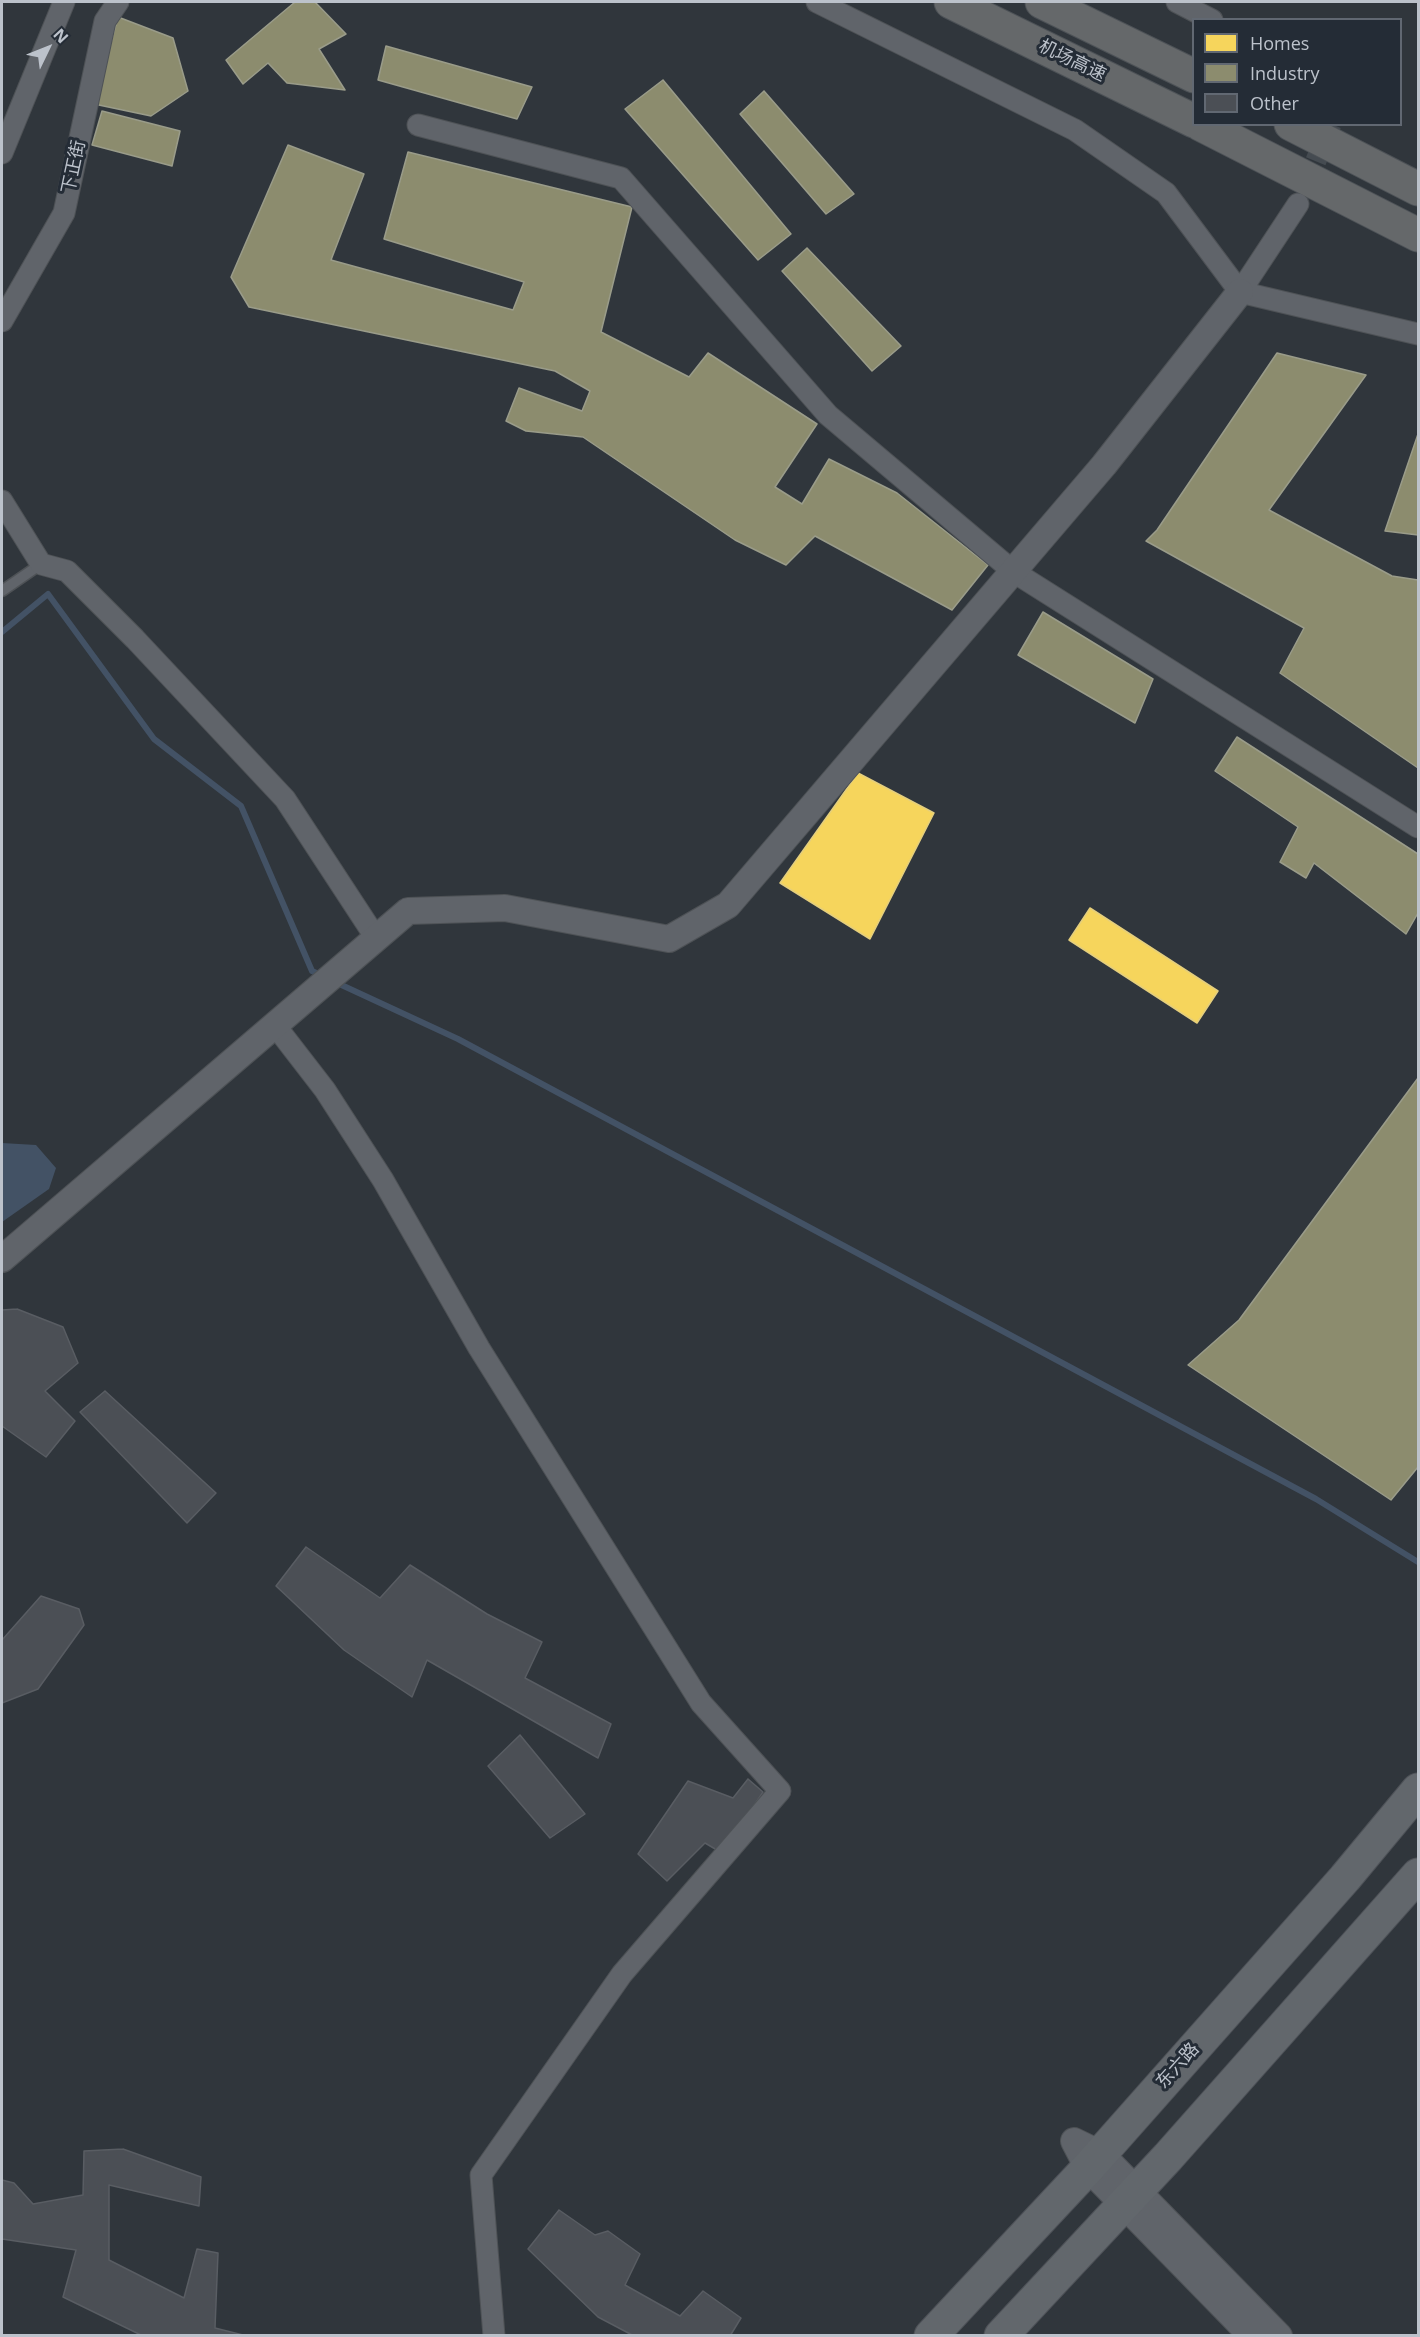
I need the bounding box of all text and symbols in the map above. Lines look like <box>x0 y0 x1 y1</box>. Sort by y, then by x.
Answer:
north arrow <box>18 18 78 78</box>
legend <box>1192 18 1402 126</box>
text: N <box>49 23 74 48</box>
text: Homes <box>1250 31 1309 55</box>
street label: 机场高速 <box>1035 36 1109 86</box>
text: Industry <box>1250 61 1320 85</box>
text: Other <box>1250 91 1299 115</box>
street label: 下正街 <box>58 138 90 196</box>
street label: 东六路 <box>1152 2039 1204 2093</box>

